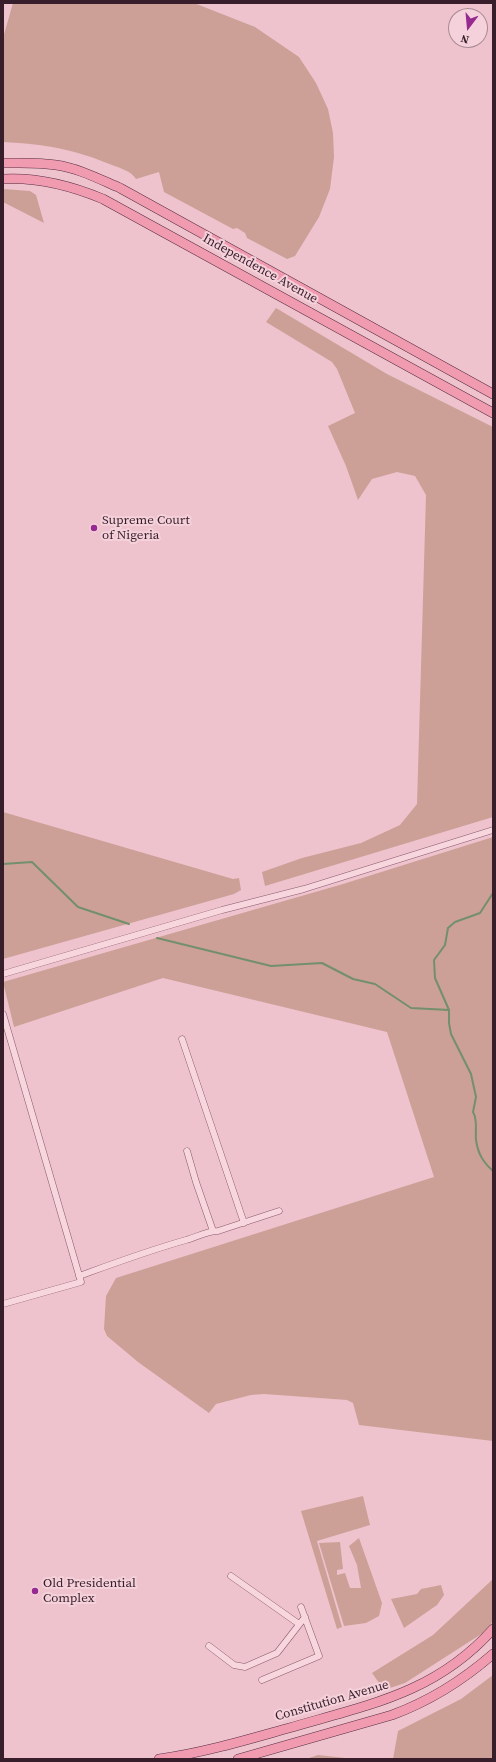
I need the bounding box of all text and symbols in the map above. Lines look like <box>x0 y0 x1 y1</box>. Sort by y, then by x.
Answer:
north arrow <box>448 8 488 48</box>
text: N <box>459 31 471 47</box>
street label: Independence Avenue <box>200 231 320 307</box>
place label: Supreme Court of Nigeria <box>102 513 190 544</box>
marker: Supreme Court of Nigeria <box>89 523 99 533</box>
place label: Old Presidential Complex <box>43 1576 136 1607</box>
marker: Old Presidential Complex <box>30 1586 40 1596</box>
street label: Constitution Avenue <box>273 1677 391 1725</box>

